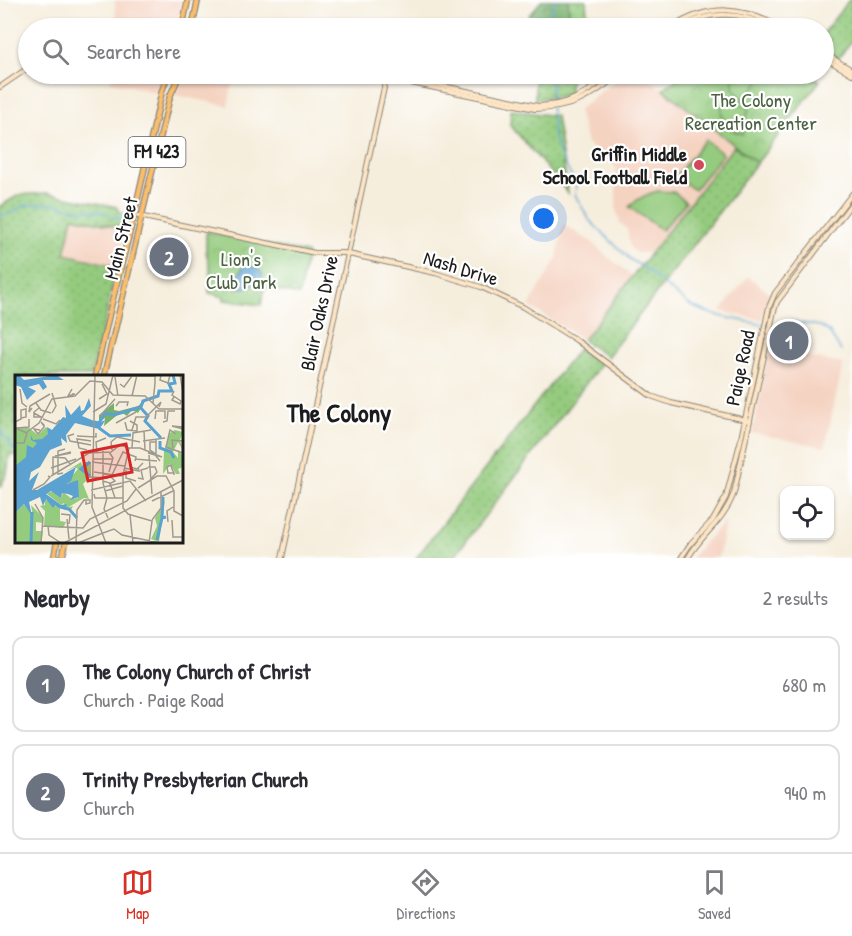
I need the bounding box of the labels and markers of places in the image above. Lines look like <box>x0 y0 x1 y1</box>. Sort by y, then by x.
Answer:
place label: Griffin Middle School Football Field <box>543 140 687 190</box>
marker: Griffin Middle School Football Field <box>692 158 706 172</box>
pin: 2 <box>150 234 188 280</box>
pin: 1 <box>770 318 808 364</box>

